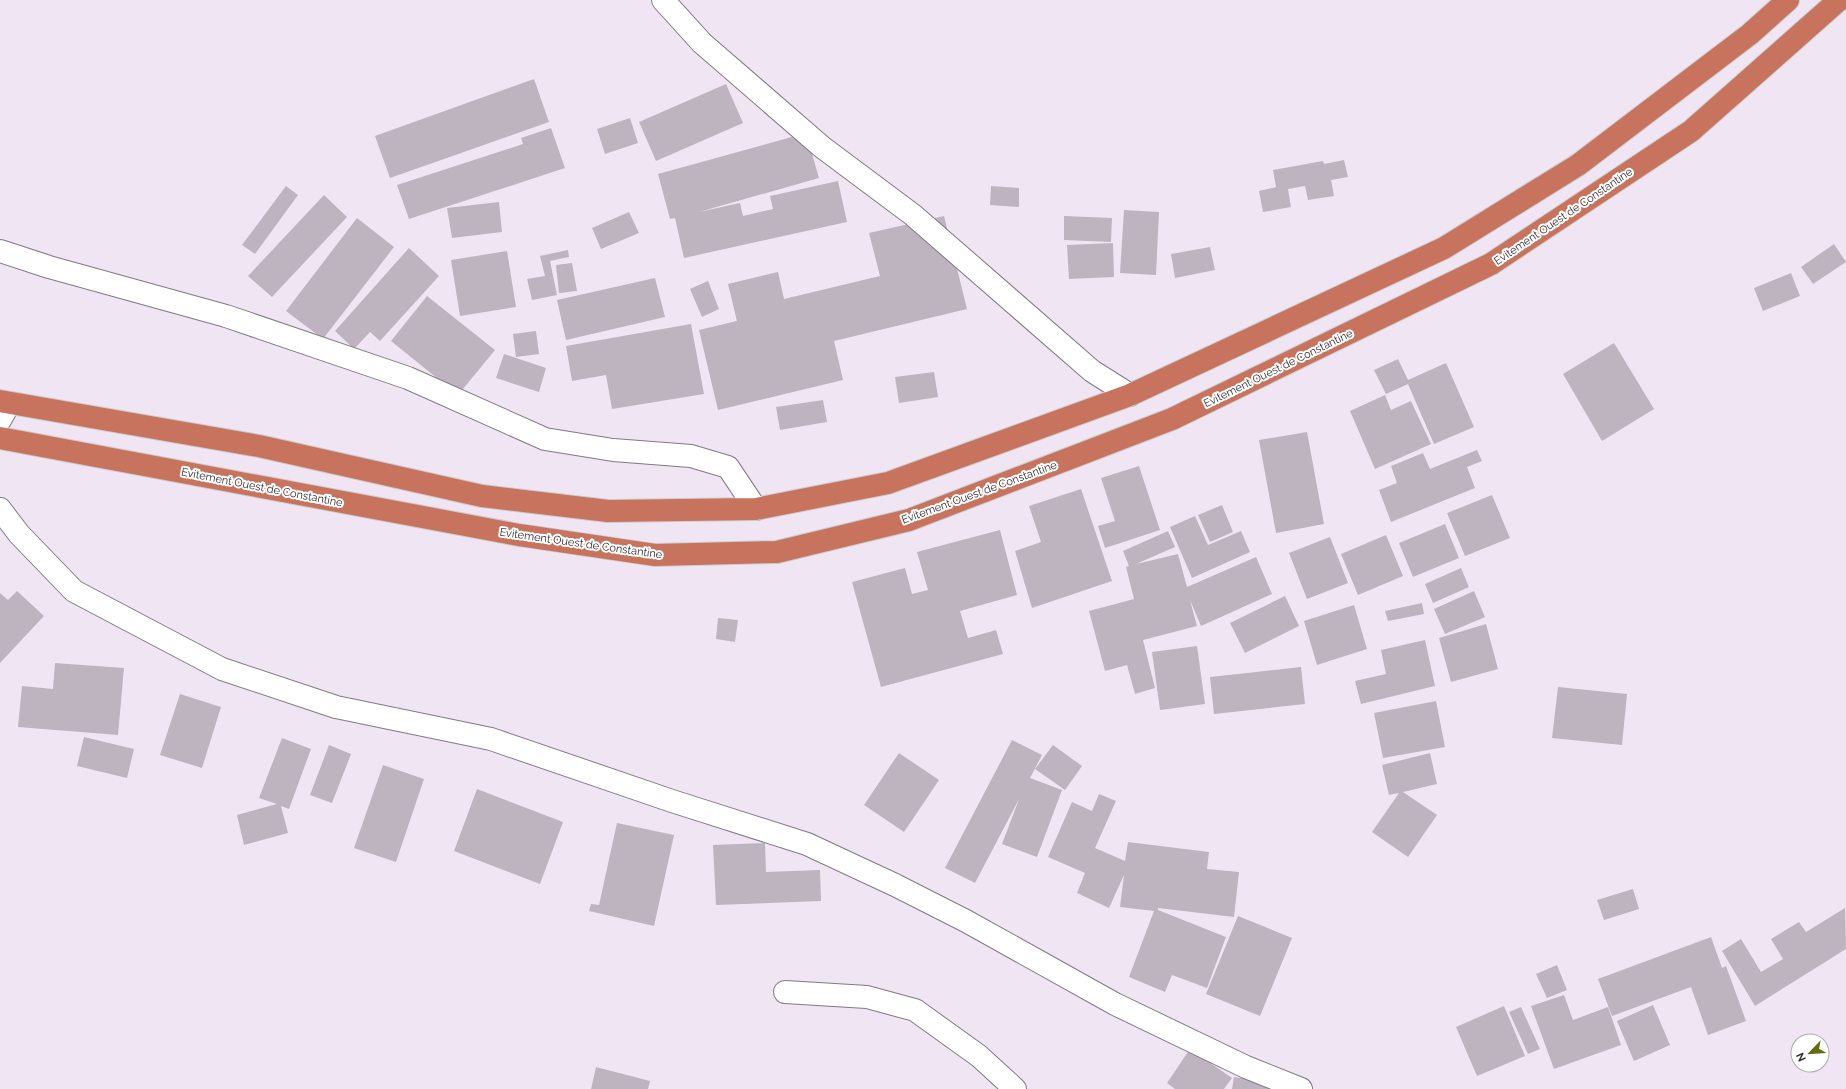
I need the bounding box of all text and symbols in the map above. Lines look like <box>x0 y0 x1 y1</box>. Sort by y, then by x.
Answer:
street label: Evitement Ouest de Constantine <box>1492 165 1635 268</box>
street label: Evitement Ouest de Constantine <box>1202 326 1355 410</box>
street label: Evitement Ouest de Constantine <box>900 458 1059 527</box>
street label: Evitement Ouest de Constantine <box>180 465 344 510</box>
street label: Evitement Ouest de Constantine <box>499 526 664 561</box>
north arrow <box>1790 1033 1830 1073</box>
text: N <box>1794 1050 1809 1064</box>

